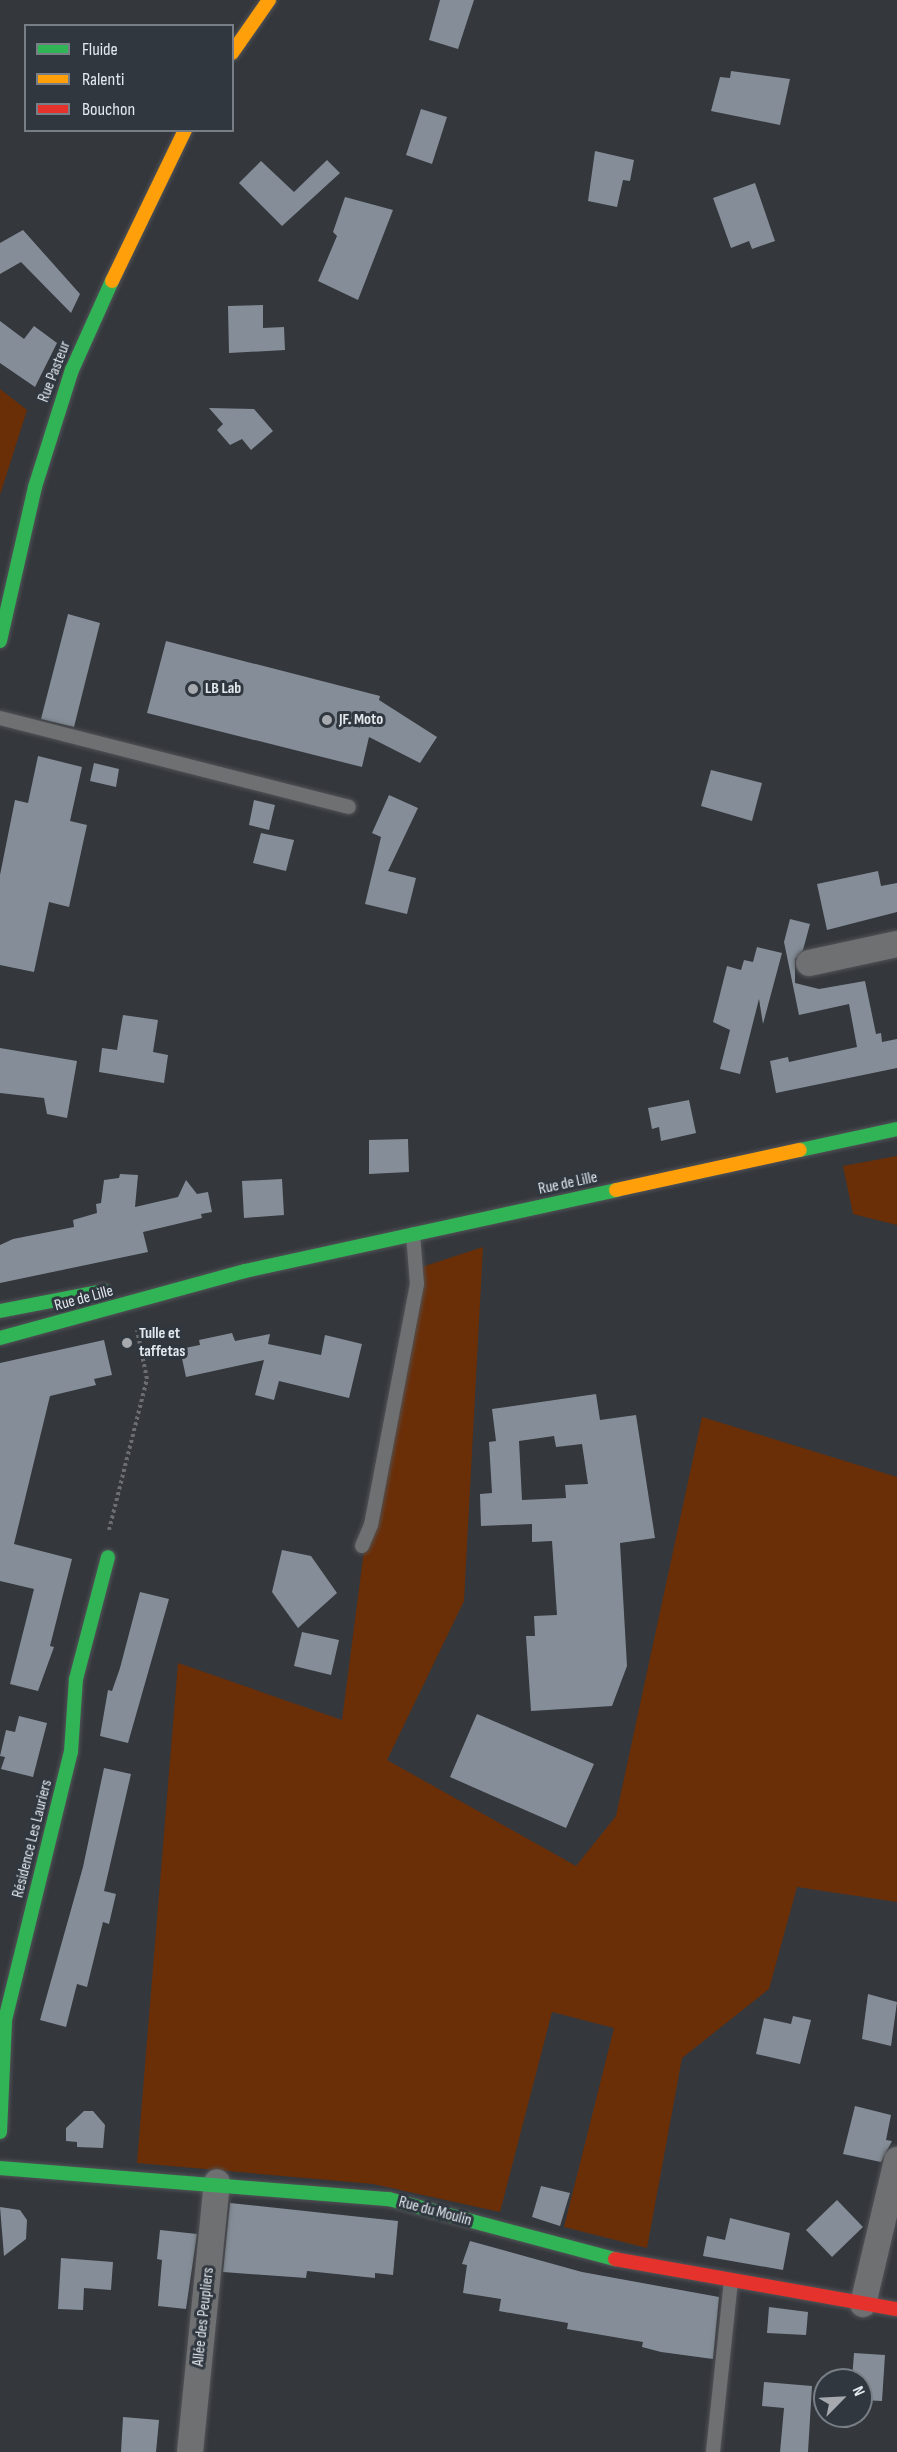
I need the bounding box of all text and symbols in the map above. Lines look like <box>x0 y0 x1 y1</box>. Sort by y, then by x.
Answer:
legend <box>24 24 234 132</box>
text: Fluide <box>82 39 118 60</box>
text: Ralenti <box>82 69 124 90</box>
text: Bouchon <box>82 99 135 120</box>
street label: Rue Pasteur <box>35 339 75 405</box>
place label: LB Lab <box>205 679 241 699</box>
marker: LB Lab <box>186 682 200 696</box>
place label: JF. Moto <box>339 710 383 730</box>
marker: JF. Moto <box>320 713 334 727</box>
street label: Rue de Lille <box>537 1168 599 1200</box>
street label: Rue de Lille <box>53 1282 115 1316</box>
place label: Tulle et taffetas <box>139 1324 185 1362</box>
marker: Tulle et taffetas <box>120 1336 134 1350</box>
street label: Résidence Les Lauriers <box>9 1778 57 1900</box>
street label: Rue du Moulin <box>396 2193 474 2231</box>
street label: Allée des Peupliers <box>189 2267 219 2367</box>
north arrow <box>813 2368 873 2428</box>
text: N <box>848 2384 868 2399</box>

